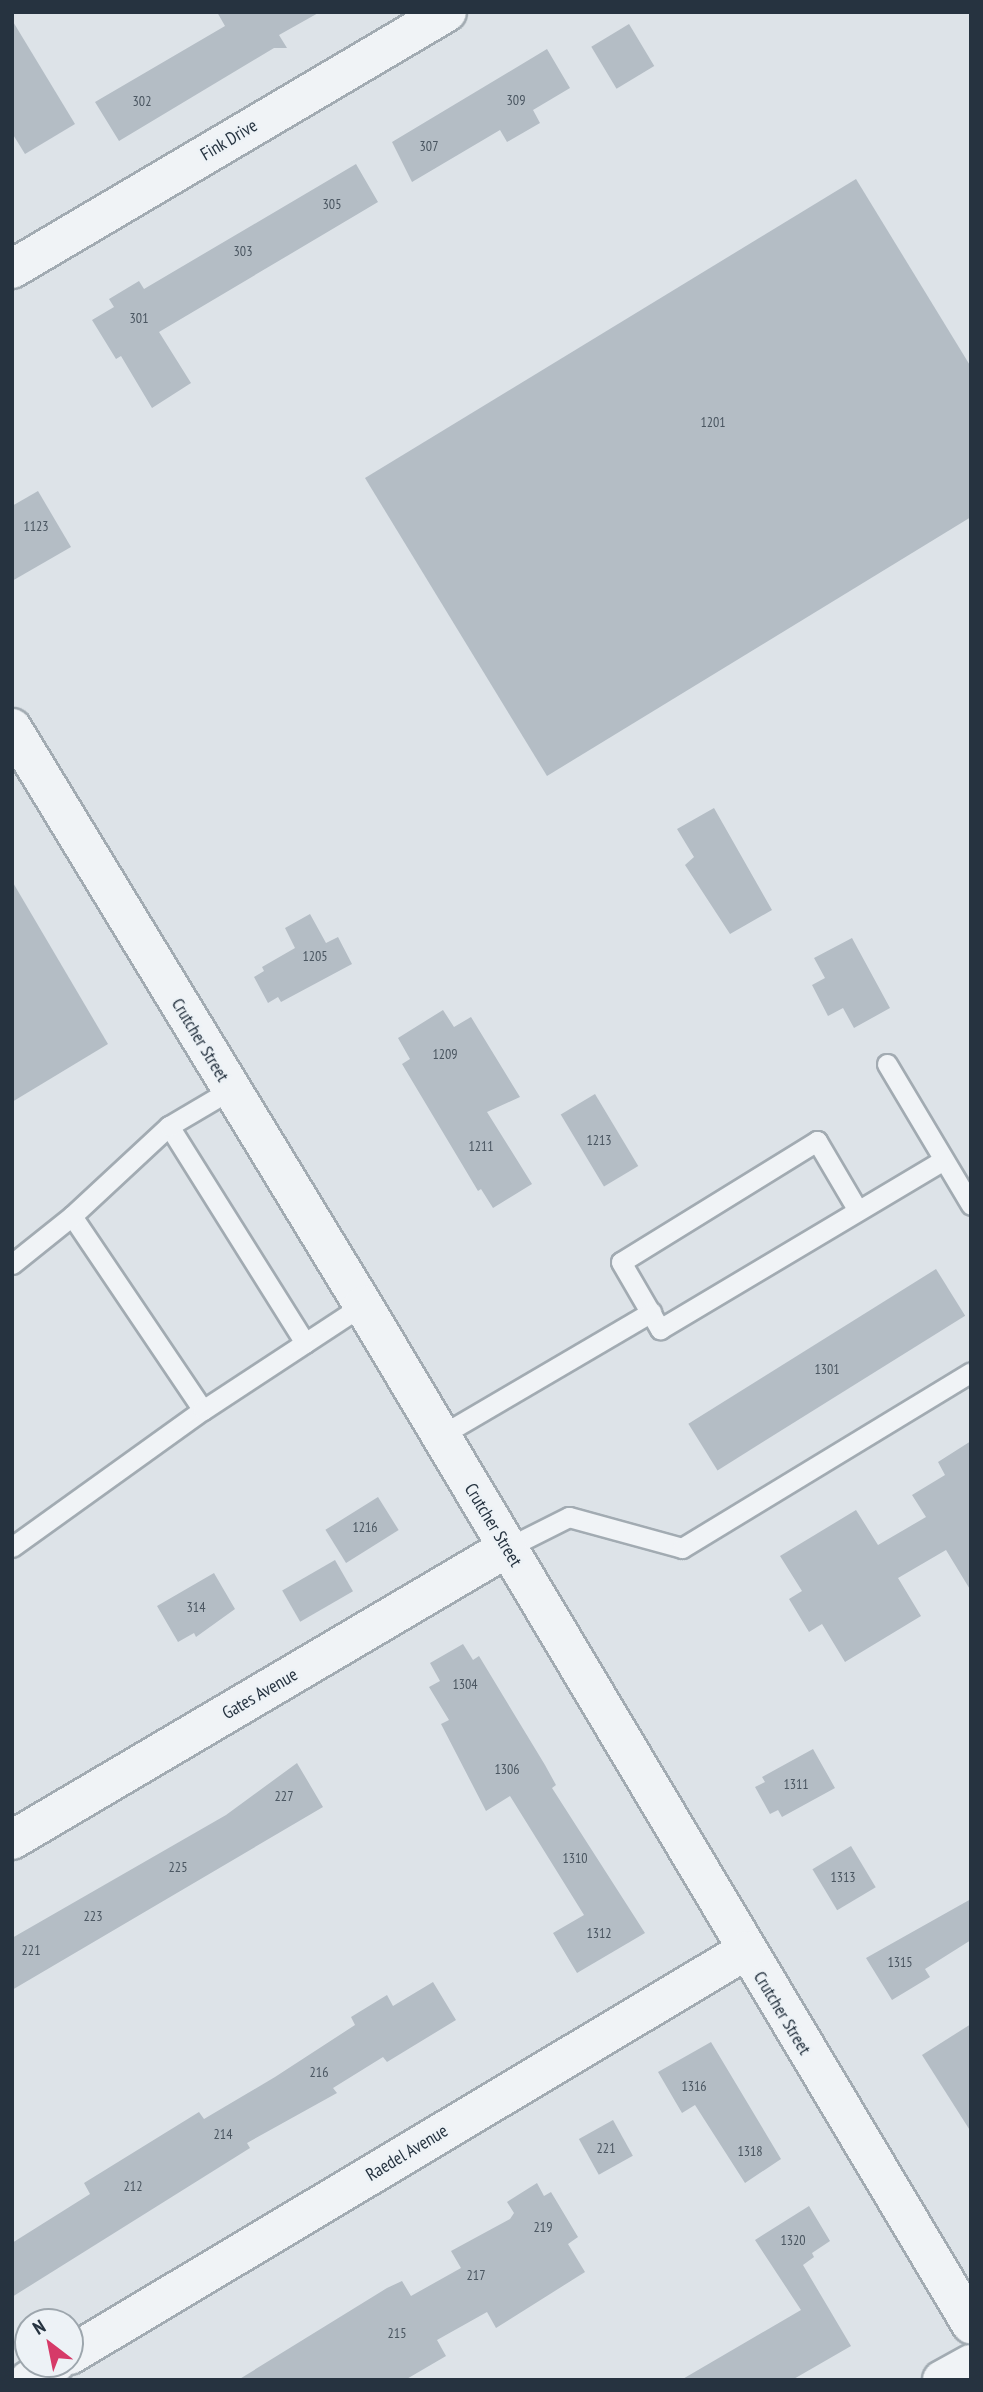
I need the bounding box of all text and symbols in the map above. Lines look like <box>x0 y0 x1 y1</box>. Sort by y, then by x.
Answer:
house number: 309 <box>507 92 525 108</box>
house number: 302 <box>133 93 151 109</box>
street label: Fink Drive <box>197 115 261 165</box>
house number: 307 <box>420 138 438 154</box>
house number: 305 <box>323 196 341 212</box>
house number: 303 <box>234 243 252 259</box>
house number: 301 <box>130 310 148 326</box>
house number: 1201 <box>700 414 726 430</box>
house number: 1123 <box>23 518 49 534</box>
house number: 1205 <box>302 948 328 964</box>
street label: Crutcher Street <box>167 994 233 1086</box>
house number: 1209 <box>432 1046 458 1062</box>
house number: 1213 <box>586 1132 612 1148</box>
house number: 1211 <box>468 1138 494 1154</box>
house number: 1301 <box>814 1361 840 1377</box>
street label: Crutcher Street <box>460 1479 526 1571</box>
house number: 1216 <box>352 1519 378 1535</box>
house number: 314 <box>187 1599 205 1615</box>
street label: Gates Avenue <box>218 1664 302 1724</box>
house number: 1304 <box>452 1676 478 1692</box>
house number: 1306 <box>494 1761 520 1777</box>
house number: 1311 <box>783 1776 809 1792</box>
house number: 227 <box>275 1788 293 1804</box>
house number: 1310 <box>562 1850 588 1866</box>
house number: 225 <box>169 1859 187 1875</box>
house number: 1313 <box>830 1869 856 1885</box>
house number: 223 <box>84 1908 102 1924</box>
house number: 1312 <box>586 1925 612 1941</box>
house number: 221 <box>22 1942 40 1958</box>
house number: 1315 <box>887 1954 913 1970</box>
street label: Crutcher Street <box>749 1967 815 2059</box>
house number: 216 <box>310 2064 328 2080</box>
house number: 1316 <box>681 2078 707 2094</box>
street label: Raedel Avenue <box>362 2120 452 2186</box>
house number: 214 <box>214 2126 232 2142</box>
house number: 221 <box>597 2140 615 2156</box>
house number: 1318 <box>737 2143 763 2159</box>
house number: 212 <box>124 2178 142 2194</box>
house number: 219 <box>534 2219 552 2235</box>
house number: 1320 <box>780 2232 806 2248</box>
house number: 217 <box>467 2267 485 2283</box>
north arrow <box>14 2308 84 2378</box>
text: N <box>28 2314 50 2340</box>
house number: 215 <box>388 2325 406 2341</box>

